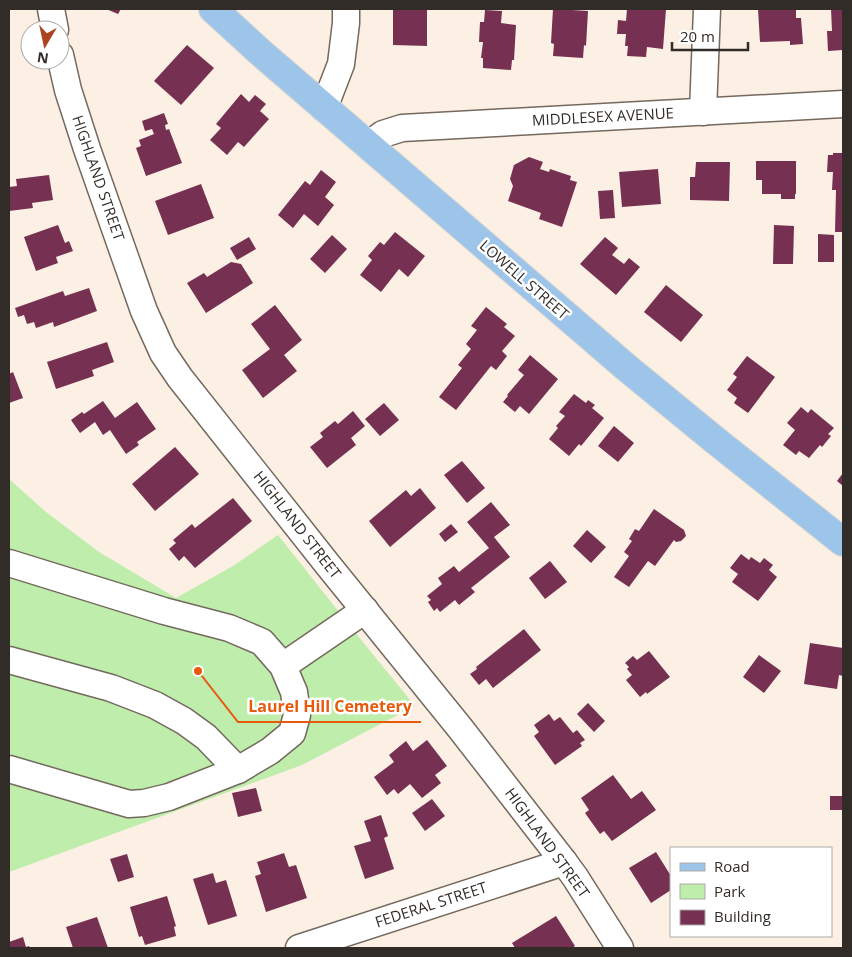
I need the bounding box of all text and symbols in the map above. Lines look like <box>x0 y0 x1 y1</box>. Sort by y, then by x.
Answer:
north arrow <box>20 20 70 70</box>
scale bar <box>672 20 748 52</box>
text: 20 m <box>680 26 715 46</box>
text: N <box>36 48 50 69</box>
street label: MIDDLESEX AVENUE <box>531 102 674 130</box>
street label: HIGHLAND STREET <box>68 112 130 244</box>
street label: LOWELL STREET <box>476 235 574 324</box>
street label: HIGHLAND STREET <box>249 467 347 583</box>
callout: Laurel Hill Cemetery <box>238 691 421 722</box>
text: Laurel Hill Cemetery <box>248 695 413 717</box>
street label: HIGHLAND STREET <box>501 783 595 902</box>
legend <box>670 847 832 937</box>
text: Road <box>714 856 750 876</box>
street label: FEDERAL STREET <box>372 876 490 932</box>
text: Park <box>714 881 745 901</box>
text: Building <box>714 906 771 926</box>

